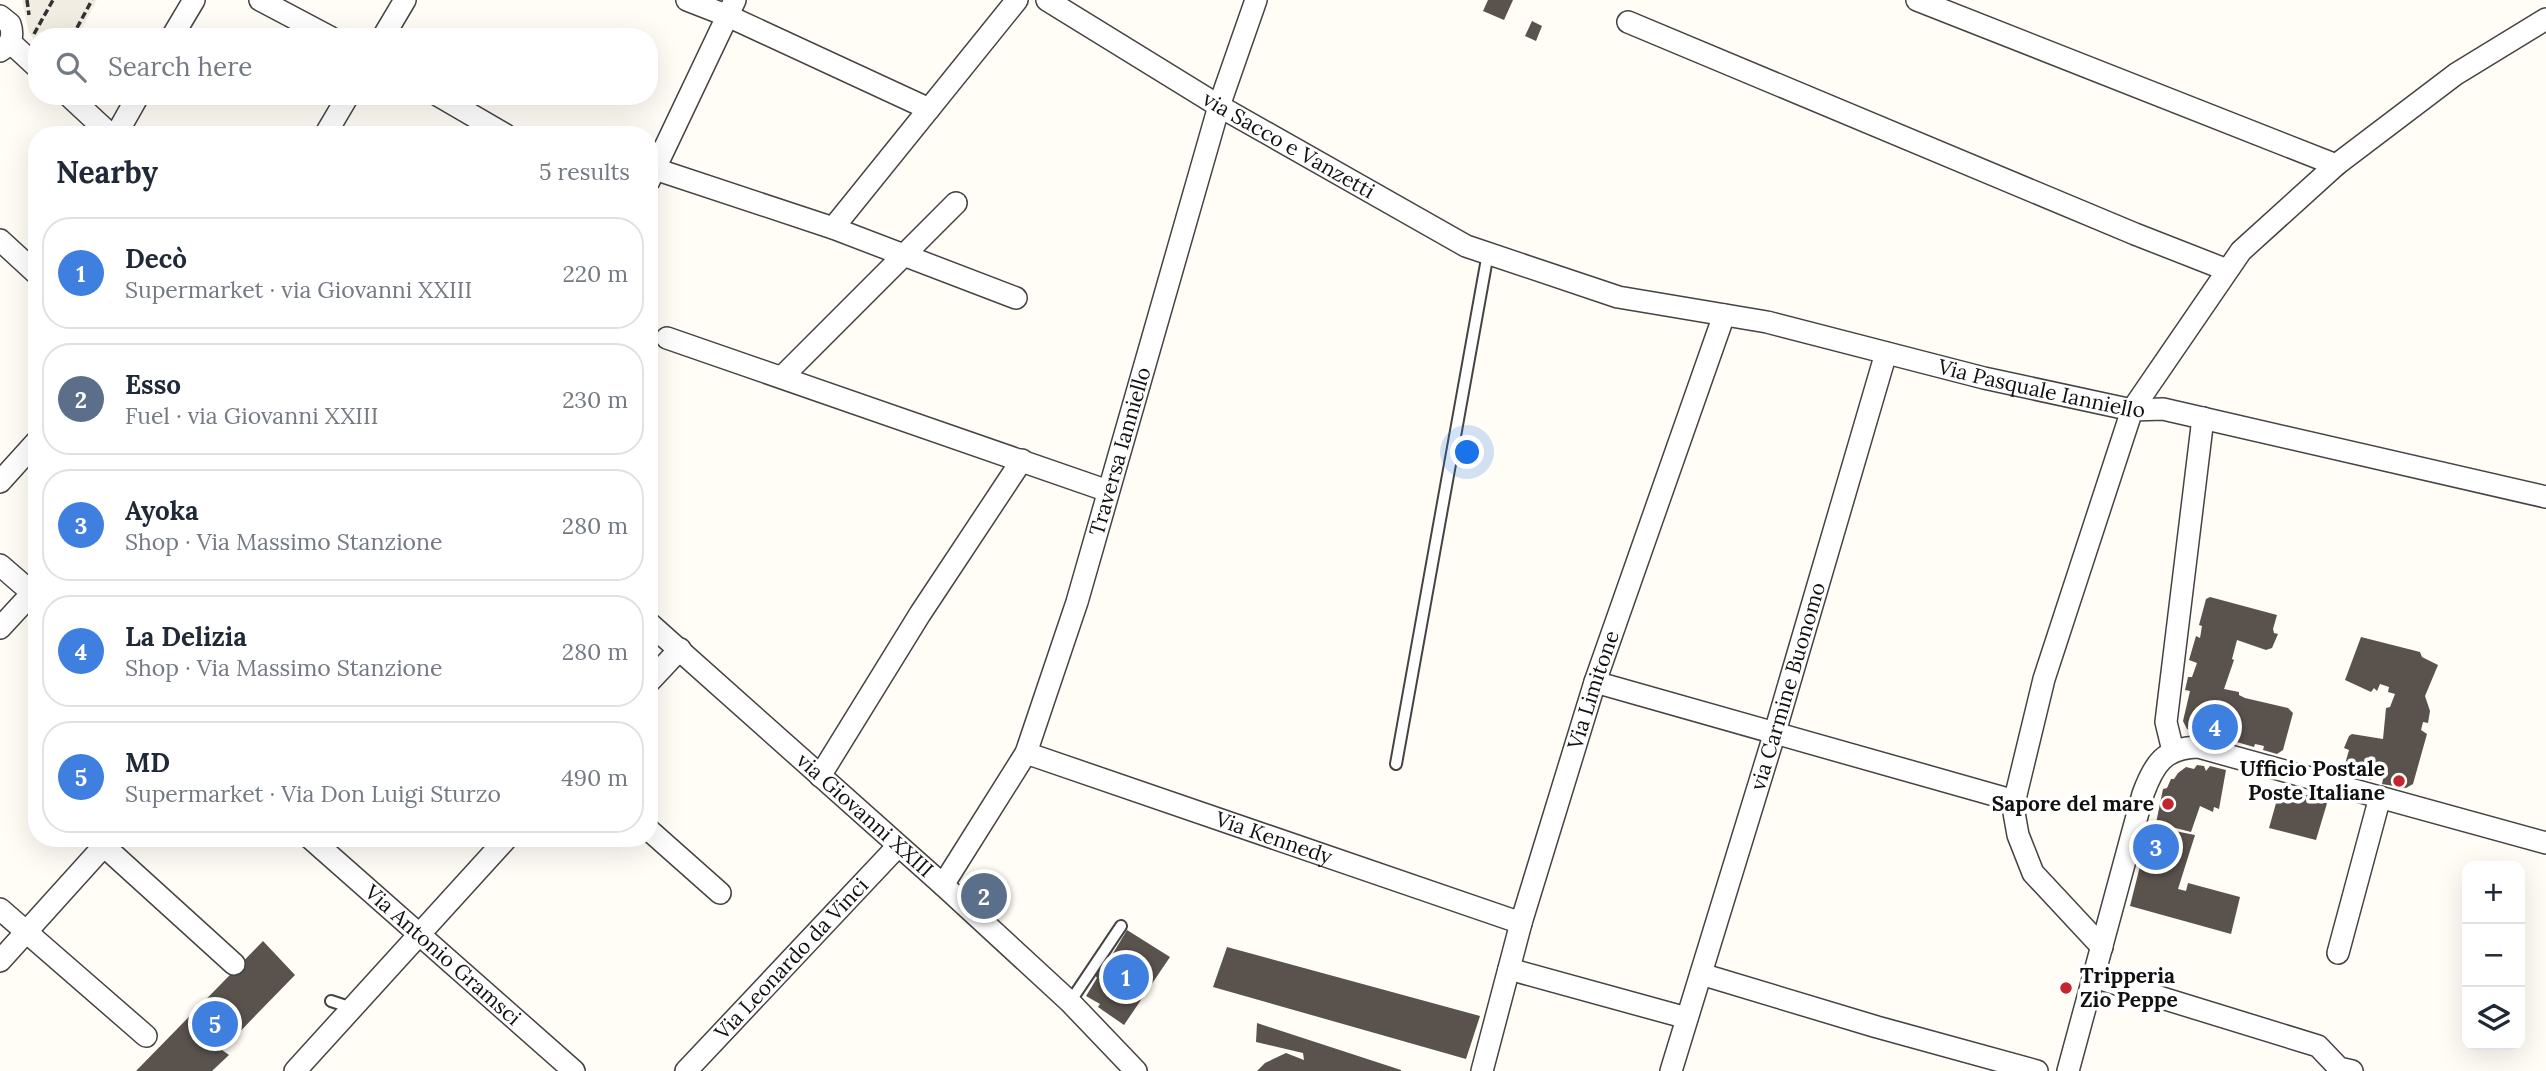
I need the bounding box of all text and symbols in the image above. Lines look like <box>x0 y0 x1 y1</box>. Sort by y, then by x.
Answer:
search box <box>28 28 658 105</box>
icon: search <box>52 48 90 86</box>
text: Search here <box>108 50 252 83</box>
street label: via Sacco e Vanzetti <box>1198 85 1380 205</box>
text: Nearby <box>56 153 158 191</box>
text: 5 results <box>539 157 630 186</box>
text: Decò <box>125 242 187 275</box>
text: 1 <box>76 259 86 288</box>
text: 220 m <box>562 259 628 288</box>
text: Supermarket · via Giovanni XXIII <box>125 275 472 304</box>
street label: Via Pasquale Ianniello <box>1934 352 2145 423</box>
street label: Traversa Ianniello <box>1083 364 1157 539</box>
text: Esso <box>125 368 181 401</box>
text: 2 <box>75 385 87 414</box>
text: 230 m <box>562 385 628 414</box>
text: Fuel · via Giovanni XXIII <box>125 401 378 430</box>
your location <box>1450 435 1484 469</box>
text: Ayoka <box>125 494 199 527</box>
text: 3 <box>75 511 87 540</box>
text: 280 m <box>562 511 628 540</box>
text: Shop · Via Massimo Stanzione <box>125 527 443 556</box>
street label: via Carmine Buonomo <box>1744 579 1831 794</box>
text: La Delizia <box>125 620 247 653</box>
street label: Via Limitone <box>1561 627 1625 754</box>
text: 4 <box>75 637 87 666</box>
text: 280 m <box>562 637 628 666</box>
text: Shop · Via Massimo Stanzione <box>125 653 443 682</box>
pin: 4 <box>2192 701 2238 753</box>
text: MD <box>125 746 170 779</box>
street label: via Giovanni XXIII <box>791 747 939 883</box>
place label: Ufficio Postale Poste Italiane <box>2240 755 2385 806</box>
text: 5 <box>75 763 87 792</box>
text: 490 m <box>561 763 628 792</box>
marker: Ufficio Postale Poste Italiane <box>2391 773 2407 789</box>
text: Supermarket · Via Don Luigi Sturzo <box>125 779 501 808</box>
place label: Sapore del mare <box>1992 790 2154 817</box>
marker: Sapore del mare <box>2160 796 2176 812</box>
street label: Via Kennedy <box>1211 805 1336 870</box>
pin: 3 <box>2133 821 2179 873</box>
map controls <box>2462 861 2525 1050</box>
button: + <box>2462 861 2525 924</box>
pin: 2 <box>961 870 1007 922</box>
street label: Via Leonardo da Vinci <box>708 872 874 1046</box>
street label: Via Antonio Gramsci <box>358 878 527 1031</box>
button: − <box>2462 924 2525 987</box>
pin: 1 <box>1103 951 1149 1003</box>
place label: Tripperia Zio Peppe <box>2080 962 2178 1013</box>
marker: Tripperia Zio Peppe <box>2058 980 2074 996</box>
button: layers <box>2462 987 2525 1050</box>
pin: 5 <box>192 998 238 1050</box>

